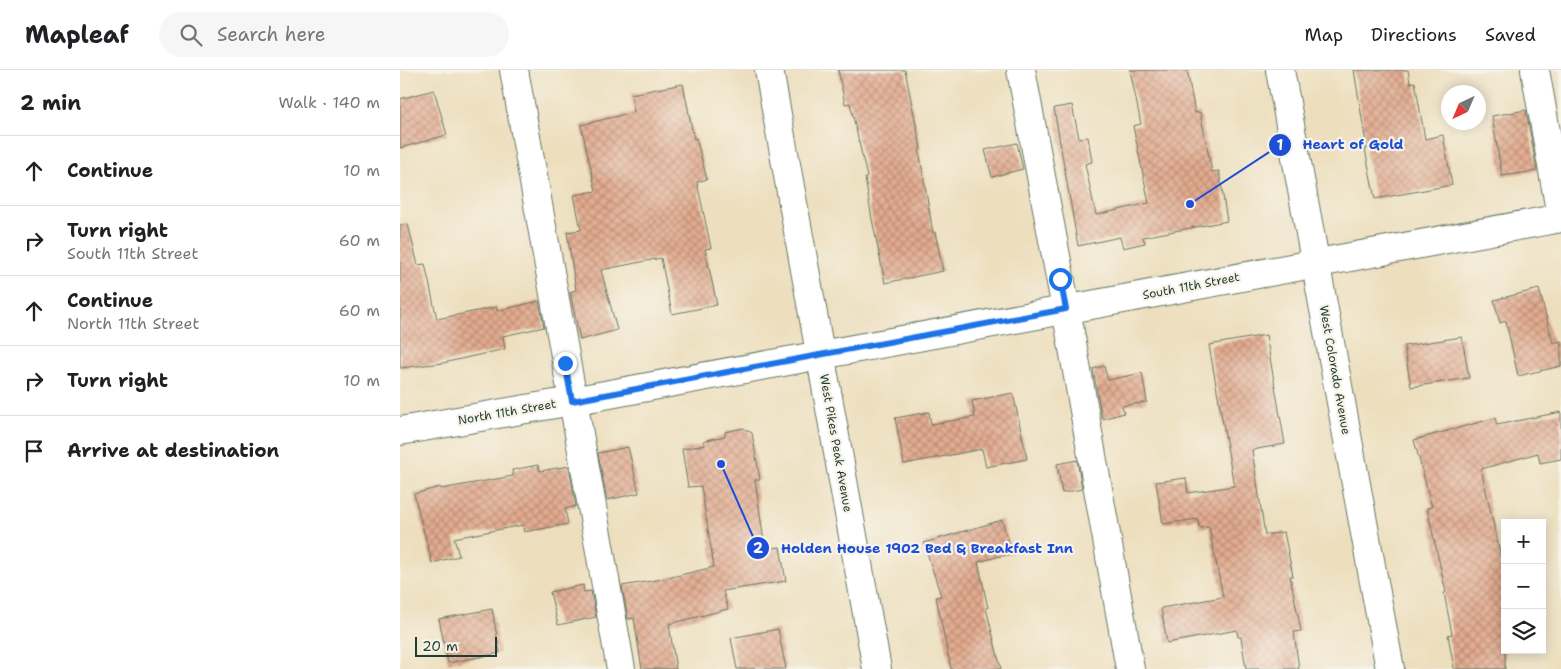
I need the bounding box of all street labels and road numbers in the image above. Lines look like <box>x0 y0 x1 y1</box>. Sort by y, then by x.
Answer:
street label: South 11th Street <box>1141 269 1241 303</box>
street label: West Colorado Avenue <box>1316 304 1354 436</box>
street label: West Pikes Peak Avenue <box>816 373 856 513</box>
street label: North 11th Street <box>457 395 557 429</box>

